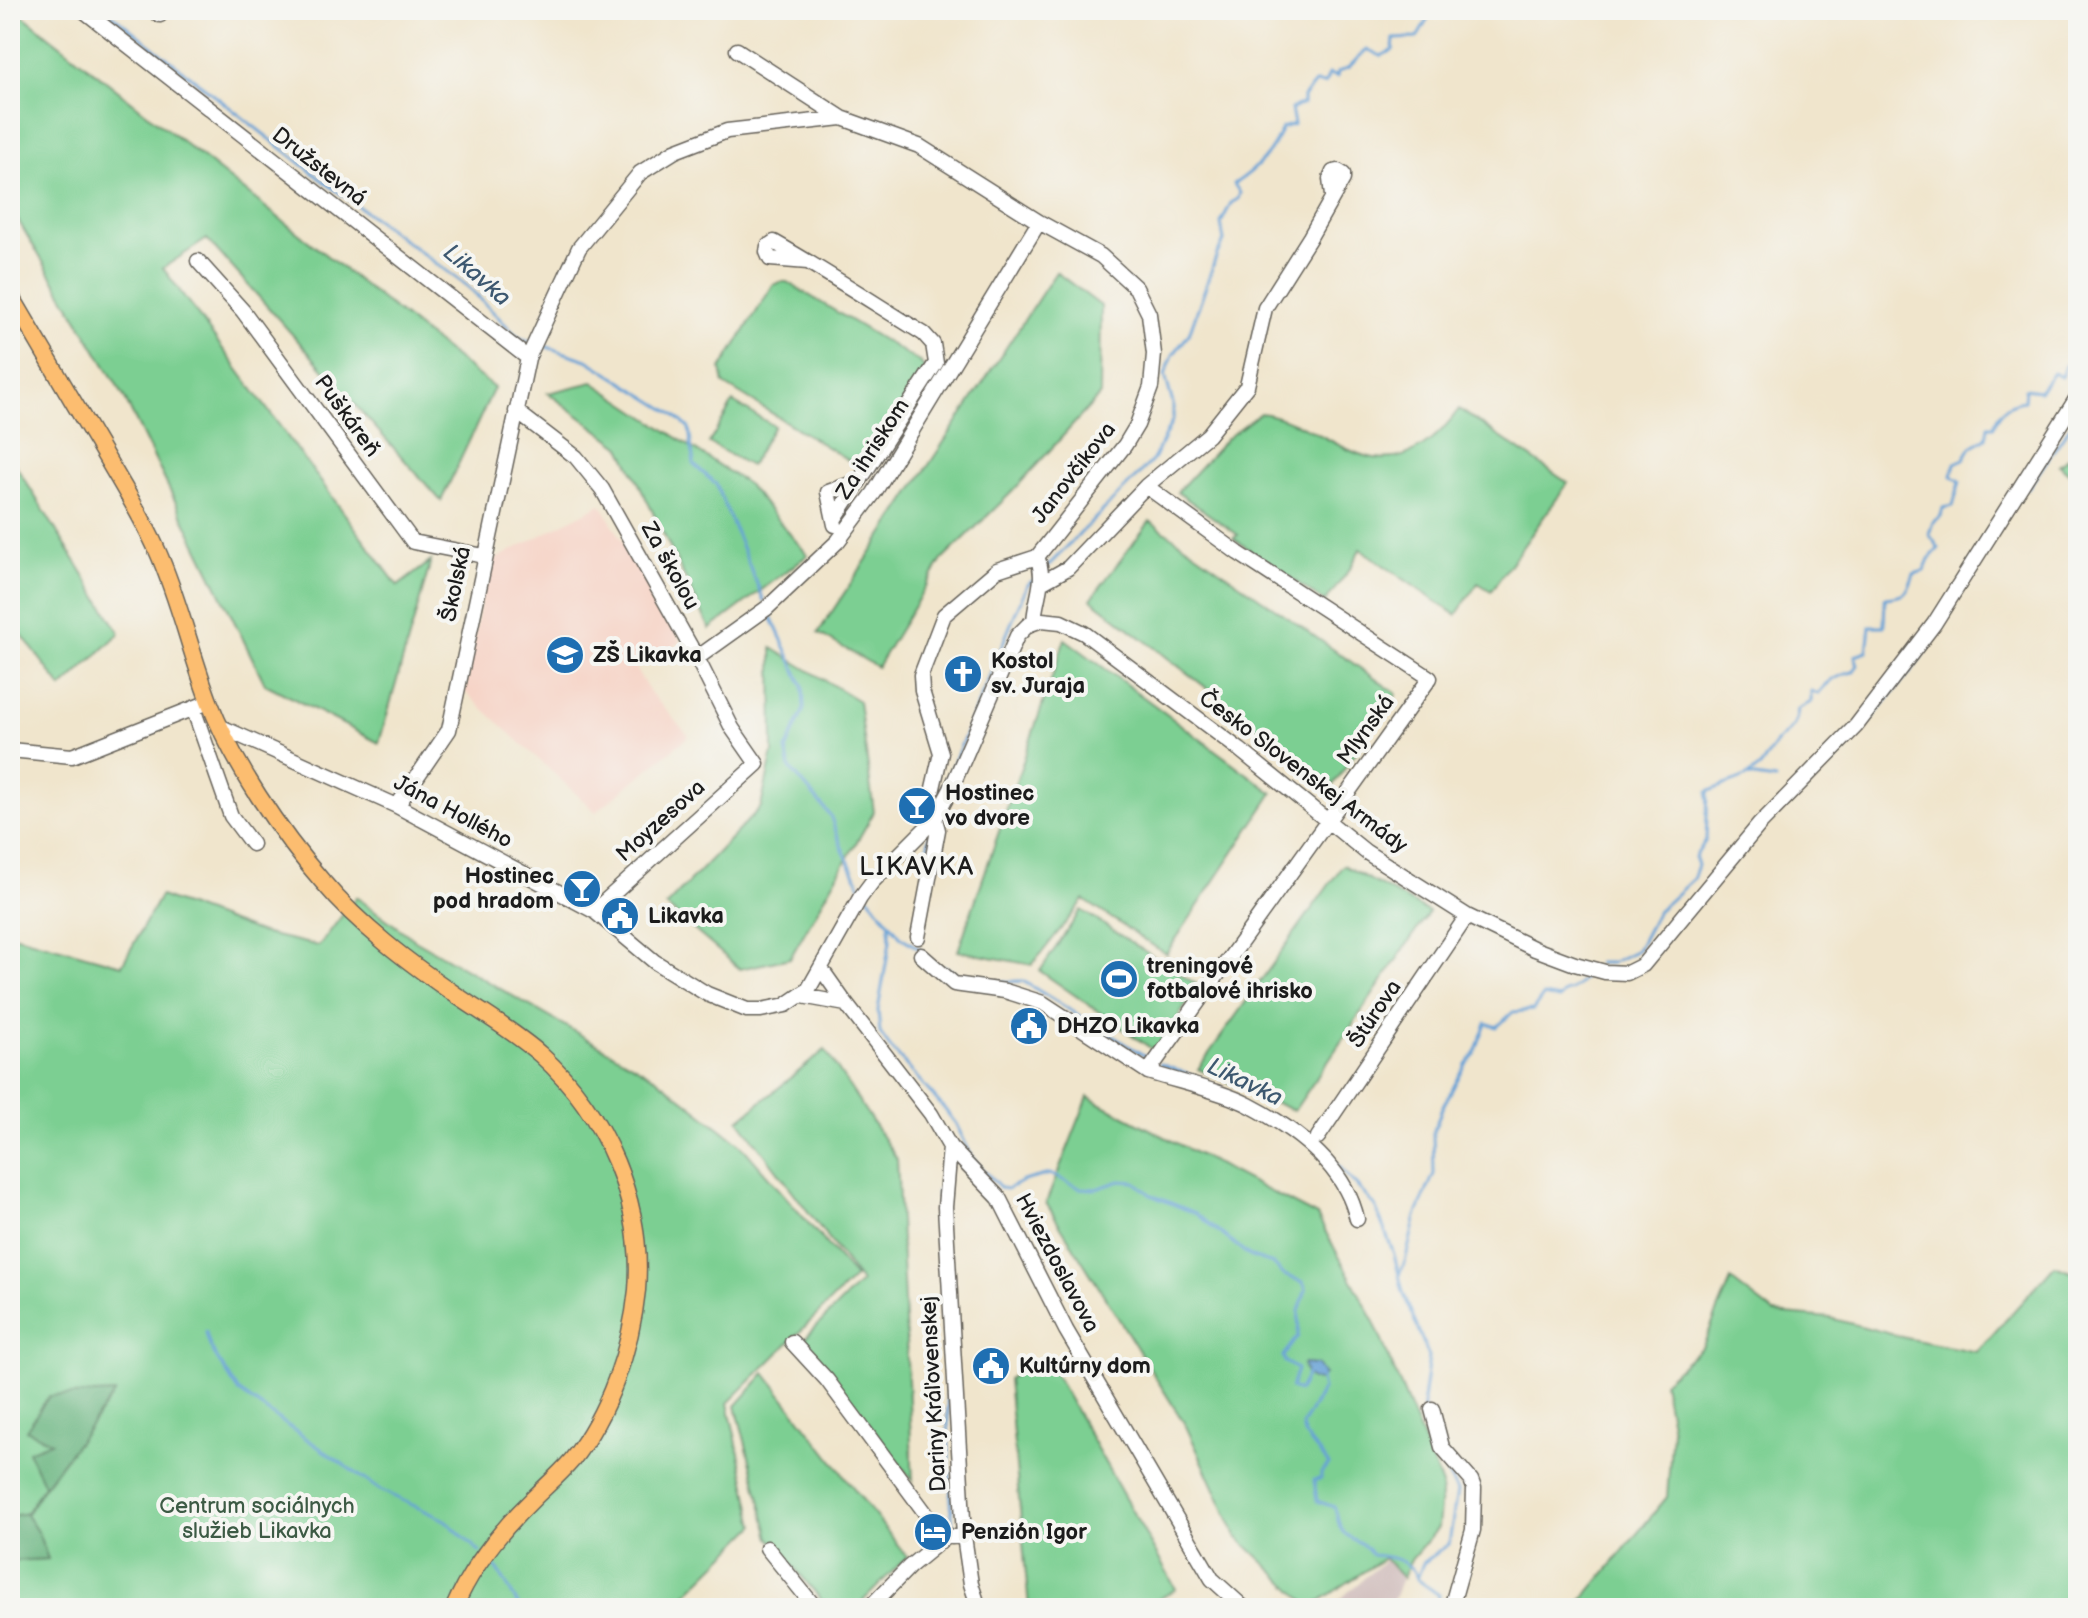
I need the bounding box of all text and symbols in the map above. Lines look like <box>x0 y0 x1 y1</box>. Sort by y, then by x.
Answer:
street label: Družstevná <box>266 122 372 212</box>
water label: Likavka <box>437 238 517 312</box>
street label: Puškáreň <box>308 370 386 462</box>
street label: Za ihriskom <box>830 394 915 505</box>
street label: Janovčíkova <box>1026 417 1122 529</box>
street label: Za školou <box>634 516 705 615</box>
street label: Školská <box>435 544 477 624</box>
school or university icon: ZŠ Likavka <box>544 634 586 676</box>
place label: ZŠ Likavka <box>593 640 702 669</box>
place label: Kostol sv. Juraja <box>991 648 1085 700</box>
church icon: Kostol sv. Juraja <box>942 653 984 695</box>
street label: Česko Slovenskej Armády <box>1193 683 1414 859</box>
street label: Mlynská <box>1332 690 1400 770</box>
street label: Jána Hollého <box>389 769 517 855</box>
street label: Moyzesova <box>611 774 711 868</box>
place label: Hostinec vo dvore <box>944 780 1034 832</box>
bar icon: Hostinec vo dvore <box>896 785 938 827</box>
district label: LIKAVKA <box>859 852 975 883</box>
place label: Hostinec pod hradom <box>433 863 554 915</box>
bar icon: Hostinec pod hradom <box>561 868 603 910</box>
public building icon: Likavka <box>599 895 641 937</box>
place label: Likavka <box>648 903 724 930</box>
place label: treningové fotbalové ihrisko <box>1146 953 1313 1005</box>
sports icon: treningové fotbalové ihrisko <box>1098 958 1140 1000</box>
street label: Štúrova <box>1343 975 1407 1053</box>
public building icon: DHZO Likavka <box>1008 1005 1050 1047</box>
place label: DHZO Likavka <box>1057 1013 1200 1040</box>
water label: Likavka <box>1203 1051 1287 1113</box>
street label: Hviezdoslavova <box>1009 1189 1105 1337</box>
street label: Dariny Kráľovenskej <box>915 1295 953 1493</box>
public building icon: Kultúrny dom <box>970 1345 1012 1387</box>
place label: Kultúrny dom <box>1019 1353 1151 1380</box>
park label: Centrum sociálnych služieb Likavka <box>159 1493 355 1545</box>
hotel icon: Penzión Igor <box>912 1511 954 1553</box>
place label: Penzión Igor <box>961 1519 1087 1546</box>

